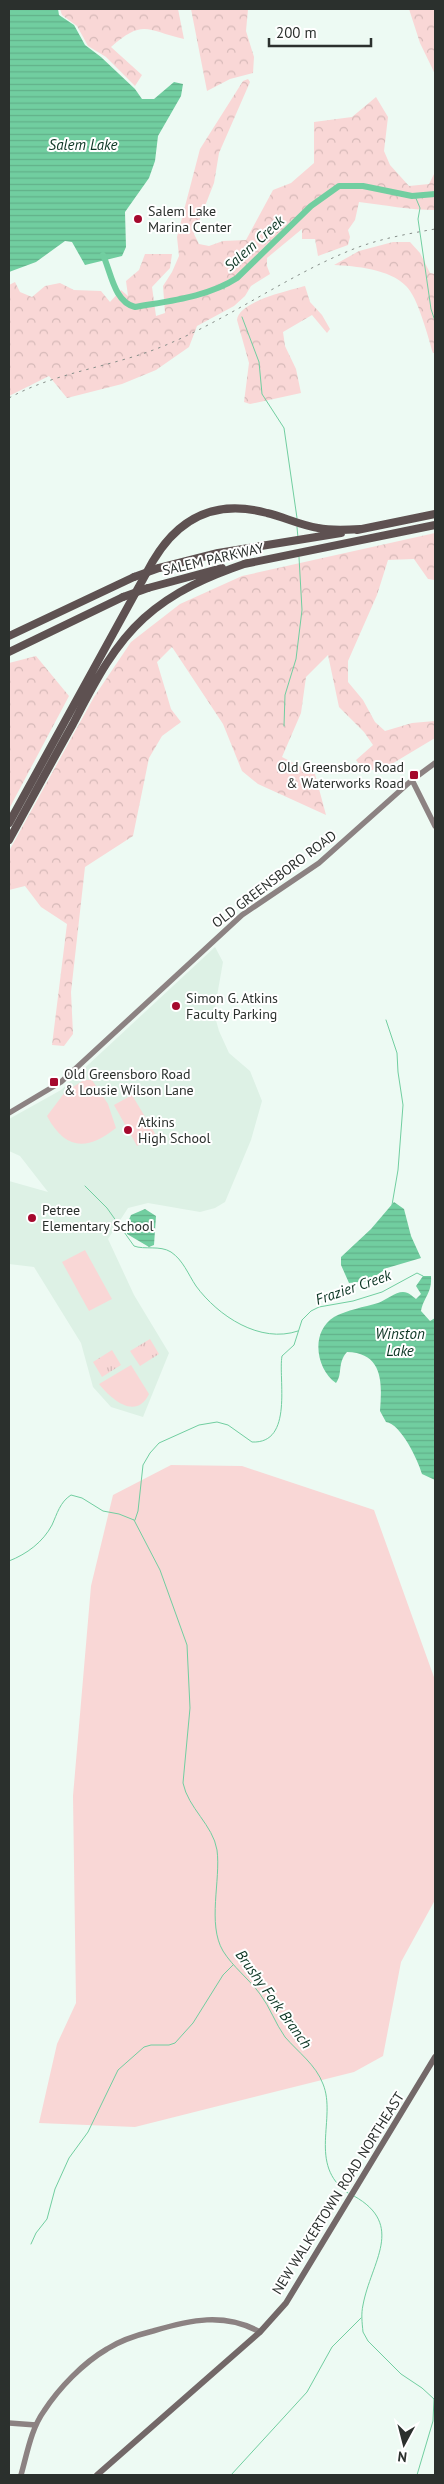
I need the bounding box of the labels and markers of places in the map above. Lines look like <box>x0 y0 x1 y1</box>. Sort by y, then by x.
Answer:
place label: Salem Lake Marina Center <box>148 202 232 236</box>
marker: Salem Lake Marina Center <box>132 213 144 225</box>
place label: Old Greensboro Road & Waterworks Road <box>277 758 404 792</box>
marker: Old Greensboro Road & Waterworks Road <box>408 769 420 781</box>
place label: Simon G. Atkins Faculty Parking <box>186 989 278 1023</box>
marker: Simon G. Atkins Faculty Parking <box>170 1000 182 1012</box>
place label: Old Greensboro Road & Lousie Wilson Lane <box>64 1065 194 1099</box>
marker: Old Greensboro Road & Lousie Wilson Lane <box>48 1076 60 1088</box>
place label: Atkins High School <box>138 1113 211 1147</box>
marker: Atkins High School <box>122 1124 134 1136</box>
place label: Petree Elementary School <box>42 1201 154 1235</box>
marker: Petree Elementary School <box>26 1212 38 1224</box>

